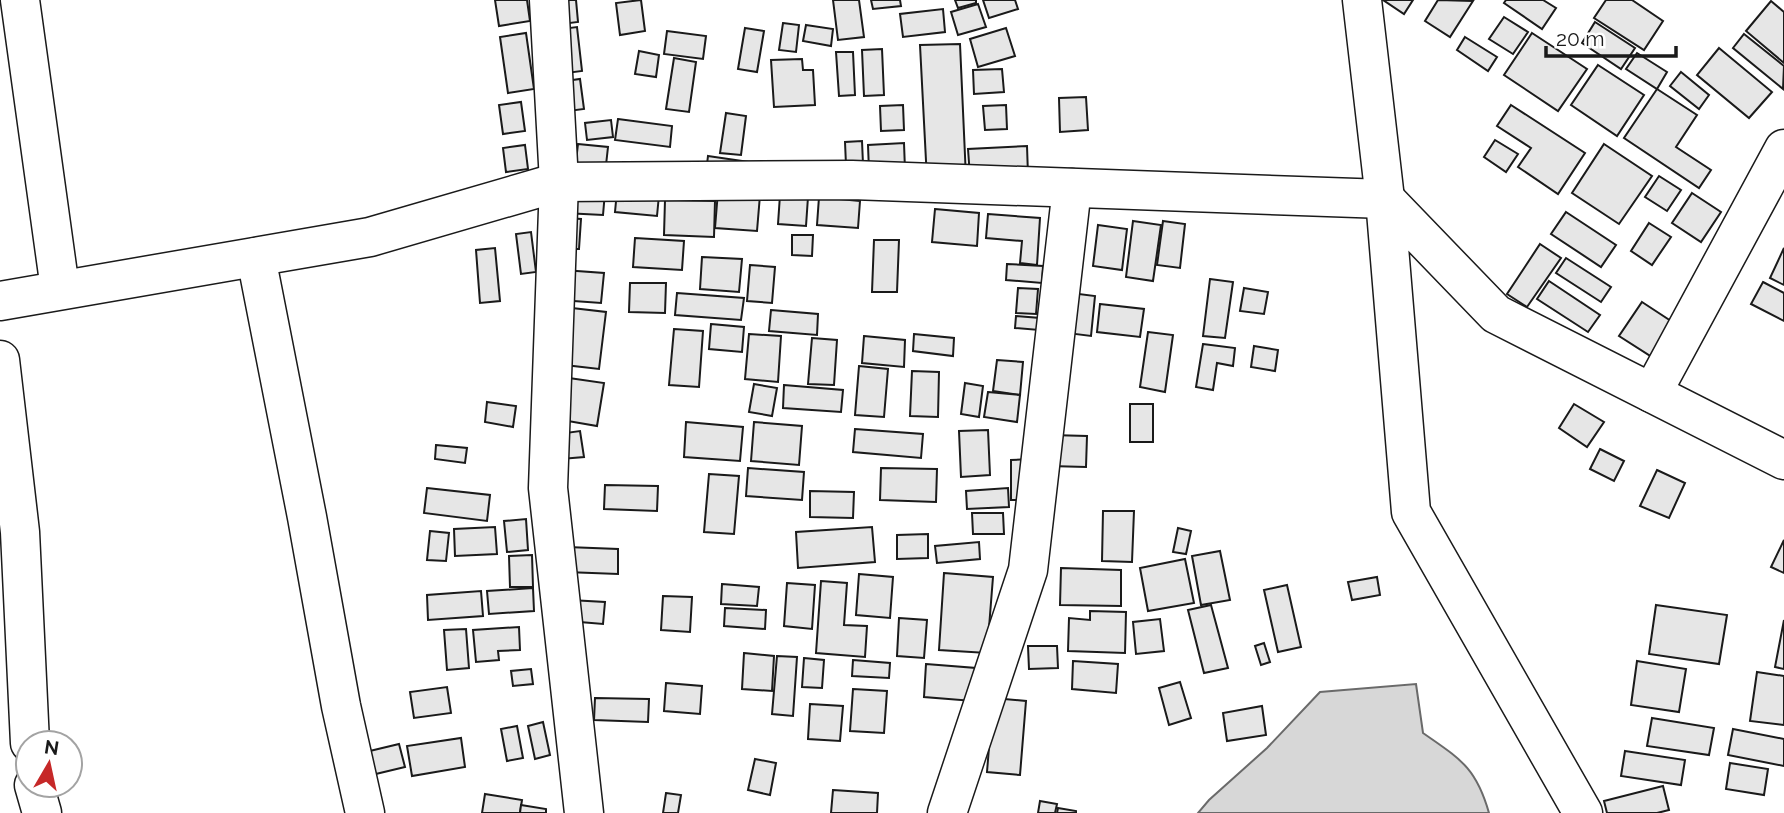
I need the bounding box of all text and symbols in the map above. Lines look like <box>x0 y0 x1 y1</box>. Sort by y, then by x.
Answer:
scale bar <box>1546 14 1676 58</box>
text: 20 m <box>1556 26 1604 51</box>
north arrow <box>14 729 84 799</box>
text: N <box>43 735 61 759</box>

